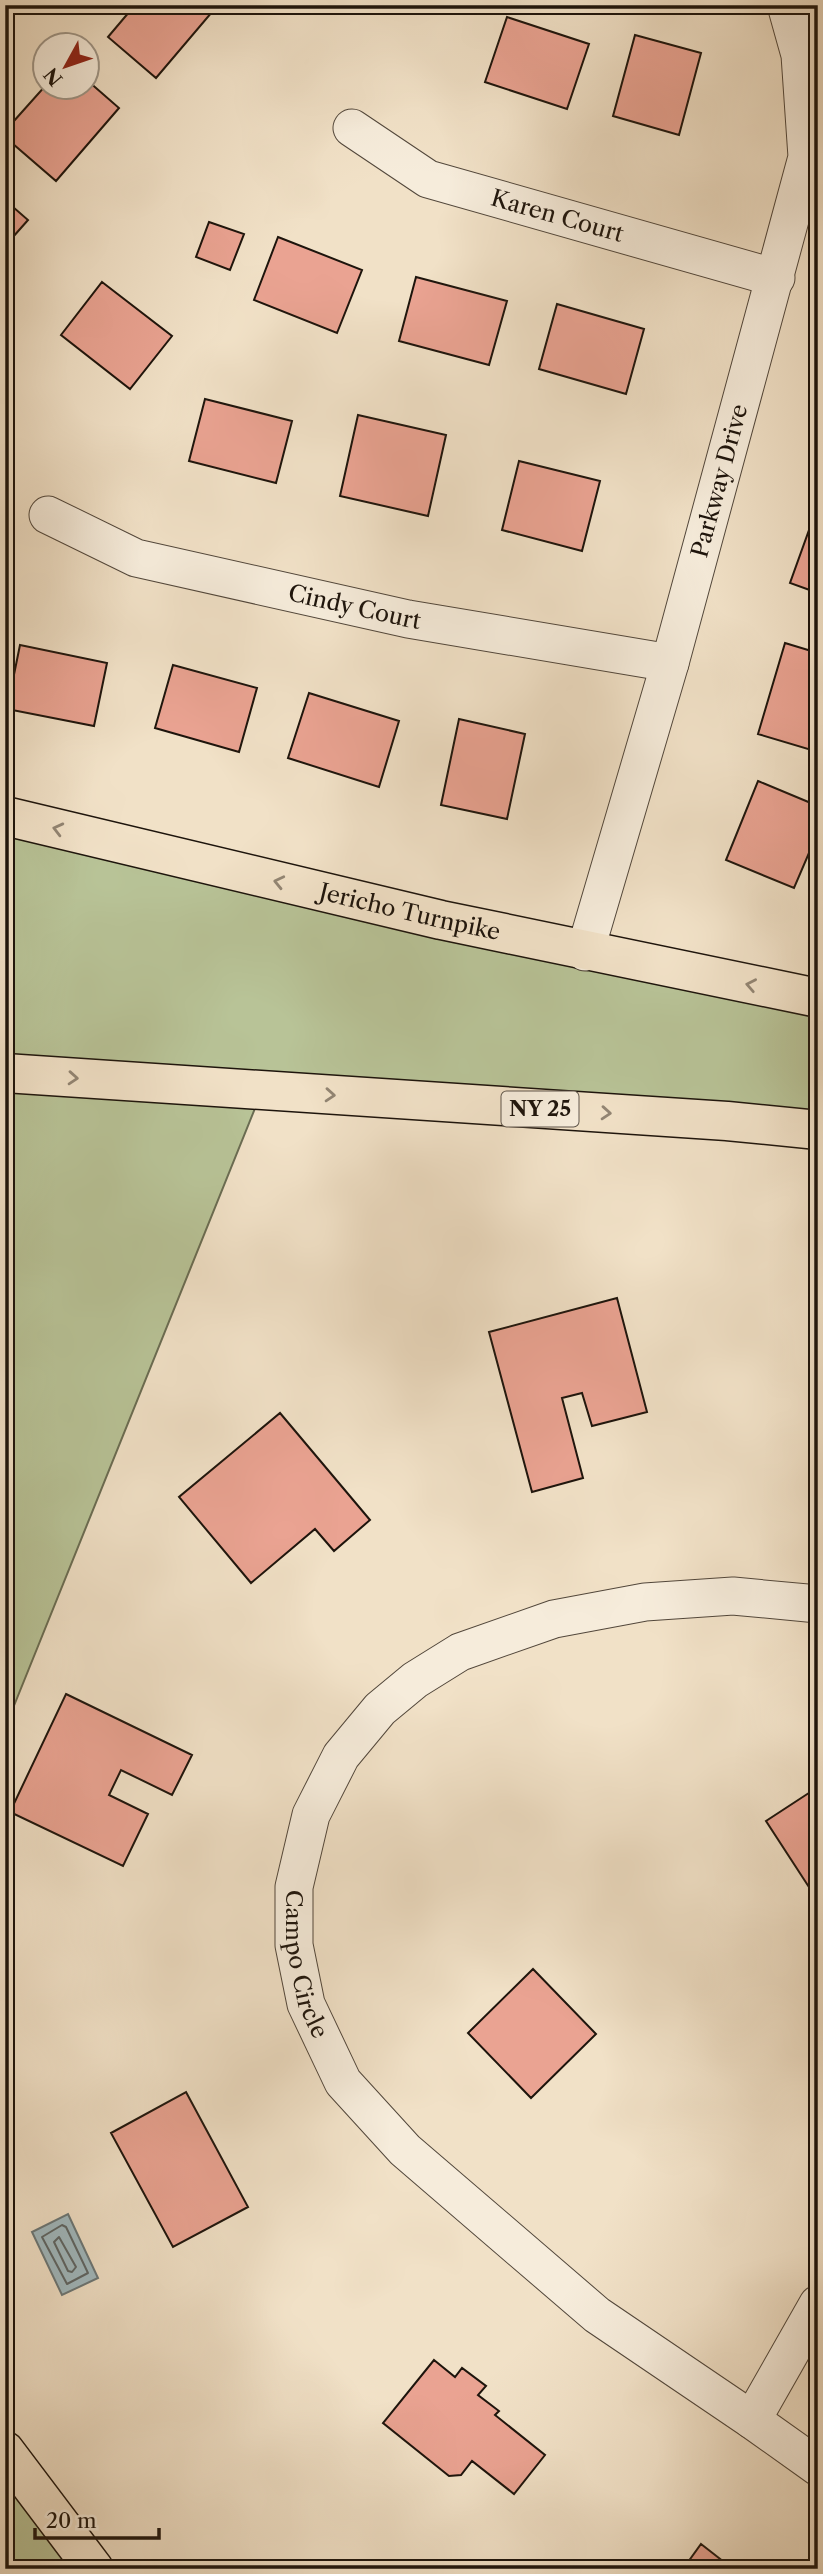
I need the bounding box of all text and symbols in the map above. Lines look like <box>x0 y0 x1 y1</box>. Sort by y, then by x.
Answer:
north arrow <box>32 32 102 102</box>
text: N <box>39 63 67 90</box>
street label: Karen Court <box>488 184 627 248</box>
street label: Parkway Drive <box>685 401 753 560</box>
street label: Cindy Court <box>286 579 423 635</box>
one-way arrow <box>52 823 64 837</box>
one-way arrow <box>273 876 285 890</box>
street label: Jericho Turnpike <box>314 877 503 946</box>
one-way arrow <box>745 978 757 993</box>
one-way arrow <box>68 1070 79 1085</box>
one-way arrow <box>325 1087 336 1102</box>
road number: NY 25 <box>502 1092 578 1126</box>
one-way arrow <box>600 1105 611 1120</box>
street label: Campo Circle <box>279 1890 334 2043</box>
scale bar <box>35 2497 159 2541</box>
text: 20 m <box>46 2508 97 2533</box>

